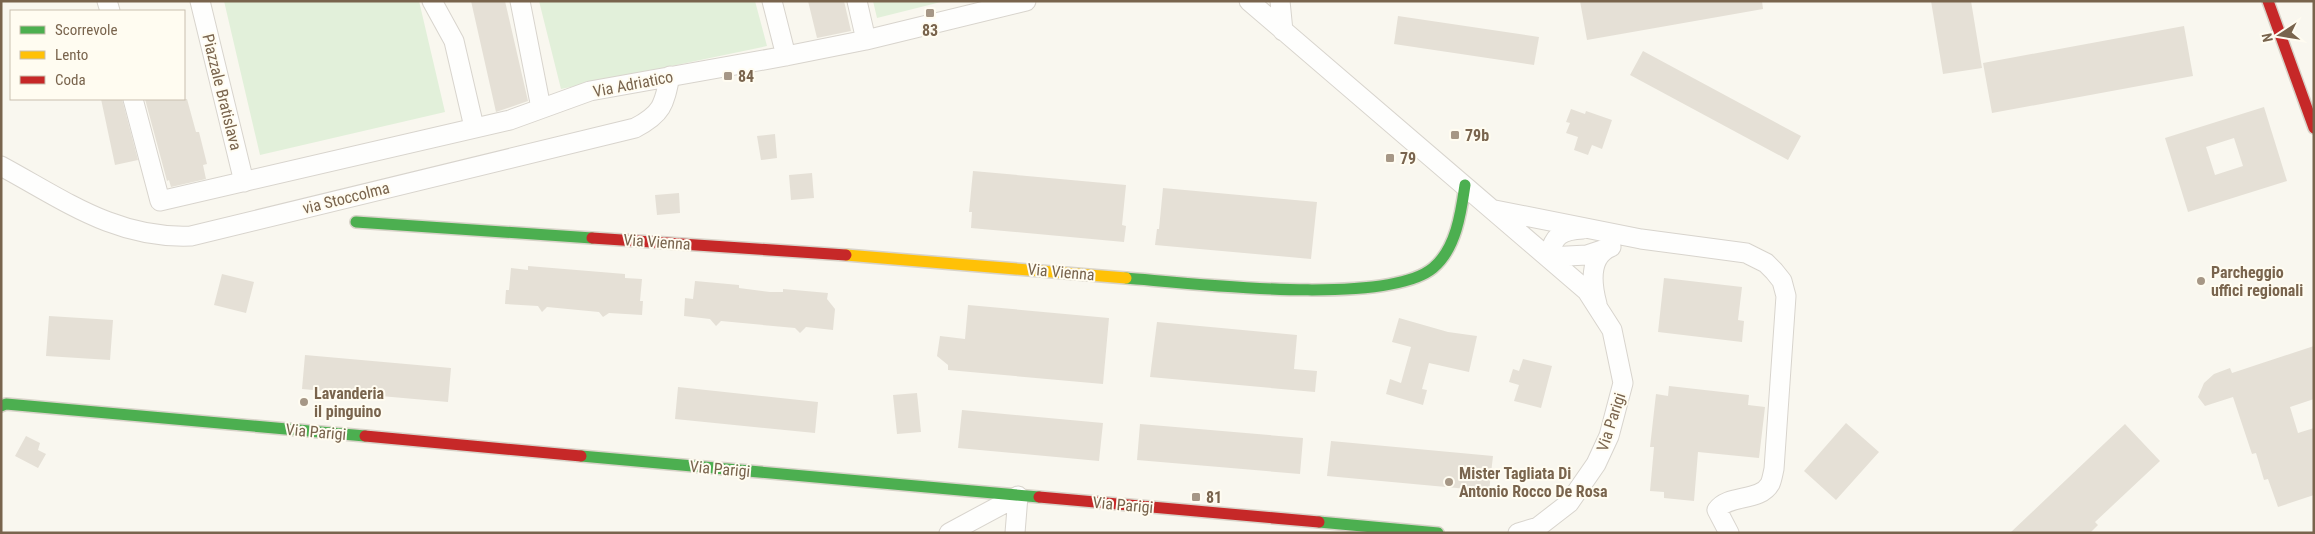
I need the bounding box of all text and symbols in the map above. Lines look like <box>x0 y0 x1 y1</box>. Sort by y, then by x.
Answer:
marker: 83 <box>924 7 936 19</box>
legend <box>10 10 185 100</box>
north arrow <box>2255 10 2305 60</box>
text: Scorrevole <box>55 21 117 39</box>
place label: 83 <box>922 21 938 40</box>
street label: Piazzale Bratislava <box>198 32 246 152</box>
text: N <box>2259 32 2276 44</box>
text: Lento <box>55 46 88 64</box>
street label: Via Adriatico <box>591 67 675 101</box>
place label: 84 <box>738 67 754 86</box>
marker: 84 <box>722 70 734 82</box>
text: Coda <box>55 71 86 89</box>
place label: 79b <box>1465 126 1489 145</box>
marker: 79b <box>1449 129 1461 141</box>
place label: 79 <box>1400 149 1416 168</box>
marker: 79 <box>1384 152 1396 164</box>
street label: via Stoccolma <box>301 178 391 218</box>
street label: Via Vienna <box>623 230 691 254</box>
street label: Via Vienna <box>1027 260 1095 284</box>
place label: Parcheggio uffici regionali <box>2211 263 2303 300</box>
marker: Parcheggio uffici regionali <box>2195 275 2207 287</box>
place label: Lavanderia il pinguino <box>314 384 384 421</box>
street label: Via Parigi <box>1593 390 1629 454</box>
marker: Lavanderia il pinguino <box>298 396 310 408</box>
street label: Via Parigi <box>285 420 347 444</box>
street label: Via Parigi <box>689 457 751 481</box>
place label: Mister Tagliata Di Antonio Rocco De Rosa <box>1459 464 1608 501</box>
marker: Mister Tagliata Di Antonio Rocco De Rosa <box>1443 476 1455 488</box>
place label: 81 <box>1206 488 1222 507</box>
marker: 81 <box>1190 491 1202 503</box>
street label: Via Parigi <box>1092 493 1154 517</box>

